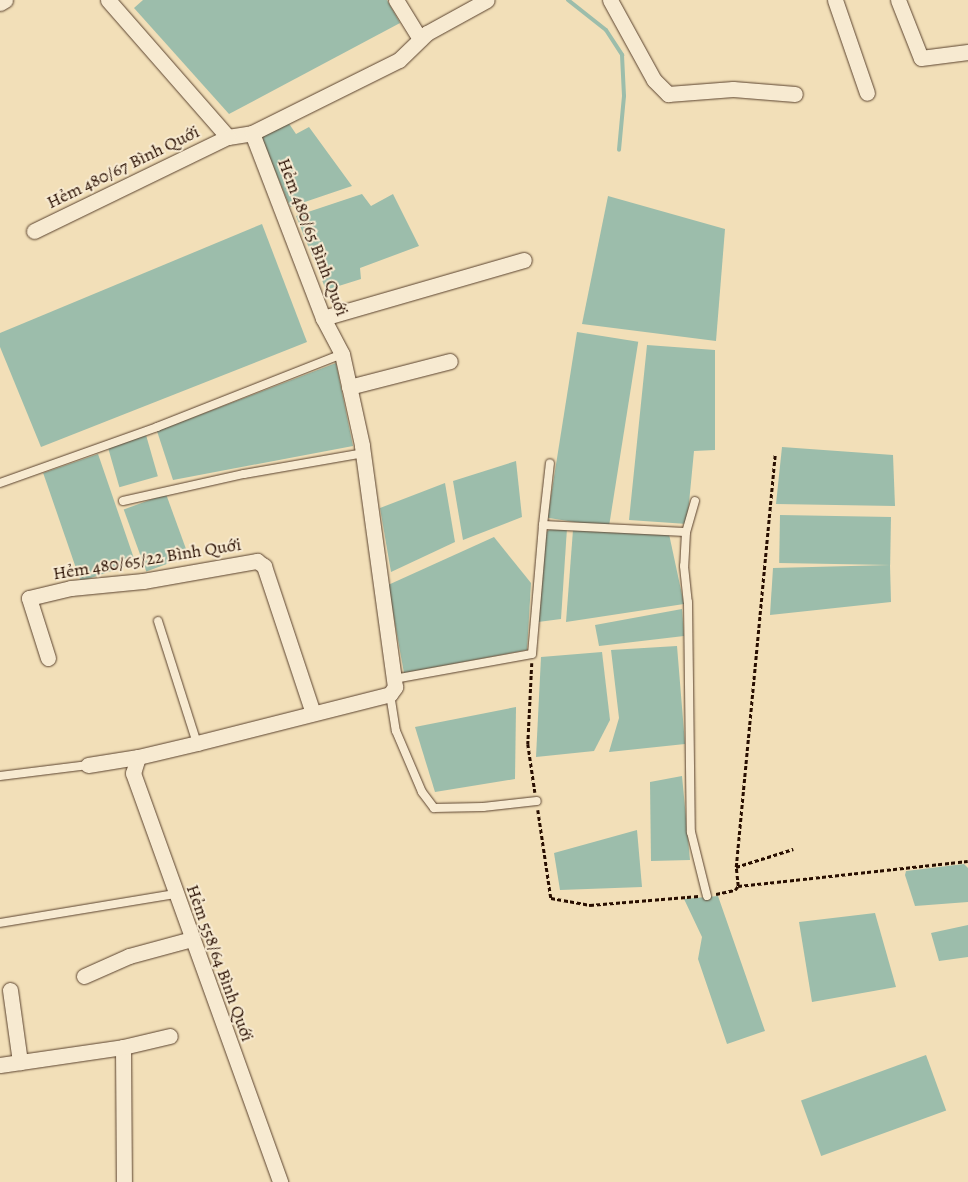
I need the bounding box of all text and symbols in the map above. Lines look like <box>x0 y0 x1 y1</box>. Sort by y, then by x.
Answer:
street label: Hẻm 480/67 Bình Quới <box>43 121 203 213</box>
street label: Hẻm 480/65 Bình Quới <box>273 155 353 319</box>
street label: Hẻm 480/65/22 Bình Quới <box>51 533 243 585</box>
street label: Hẻm 558/64 Bình Quới <box>182 882 258 1044</box>

